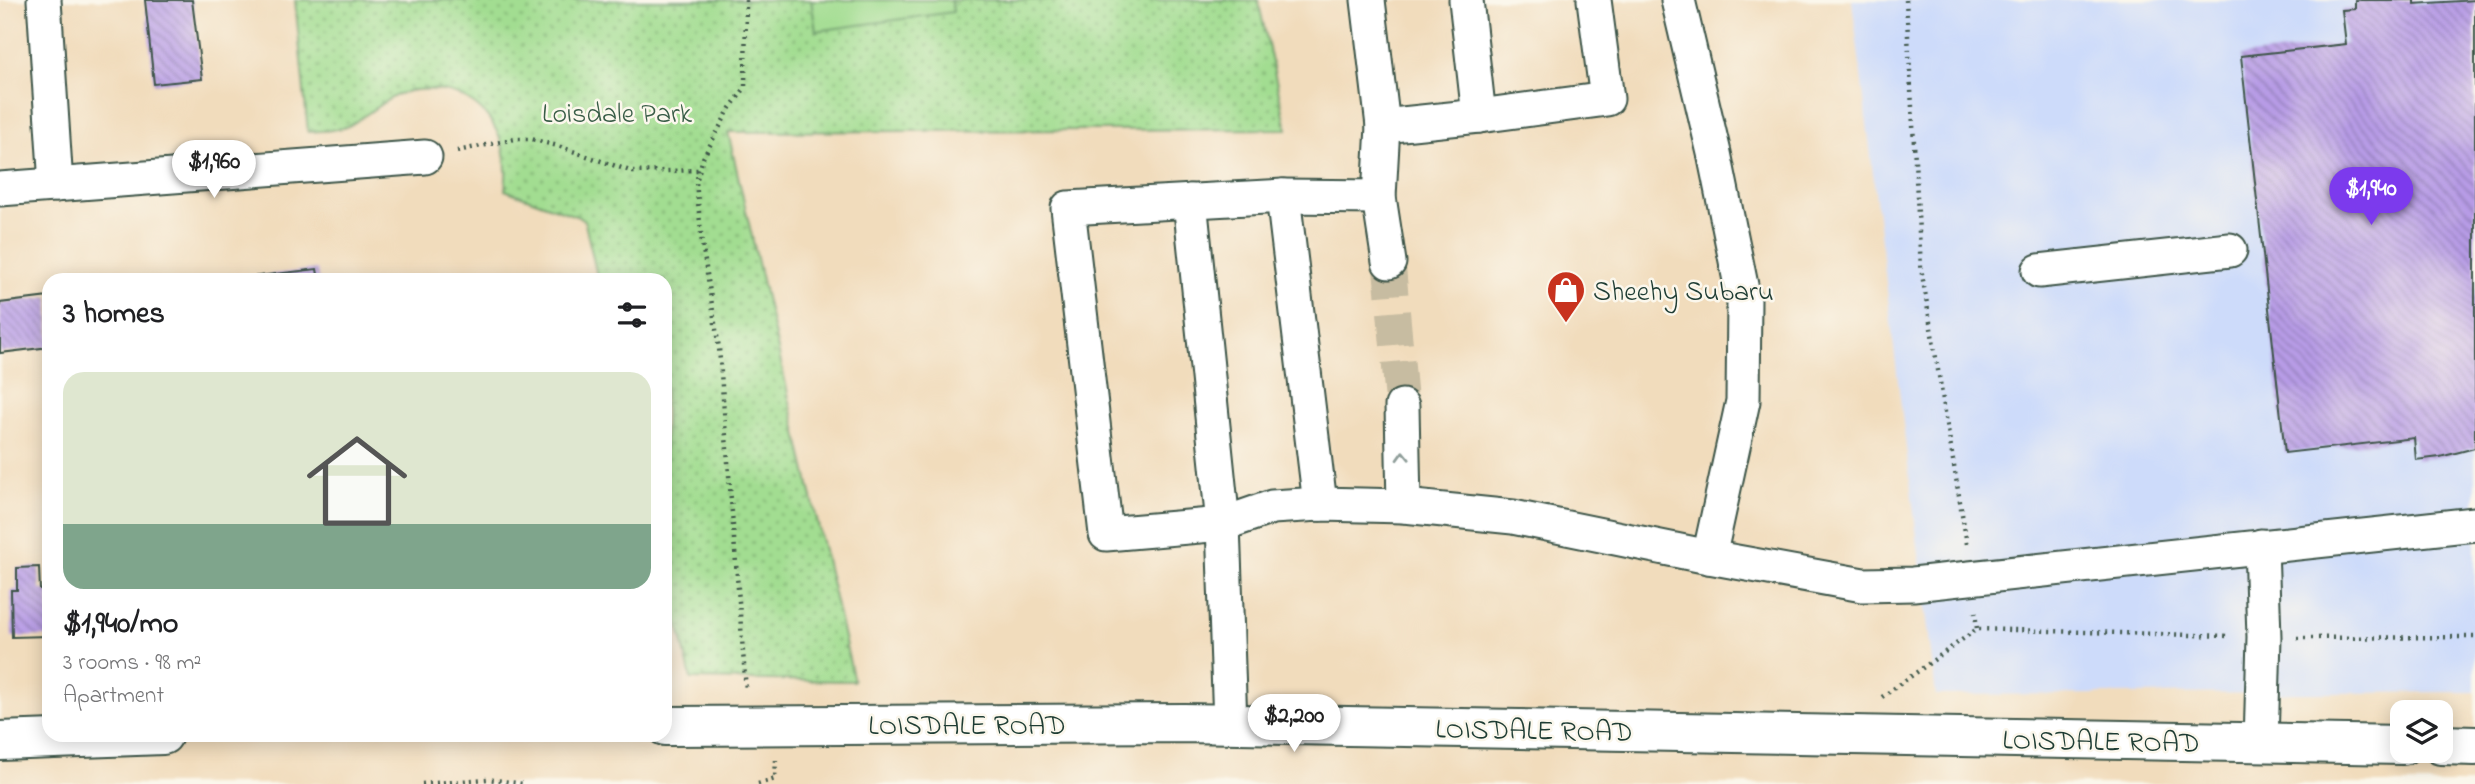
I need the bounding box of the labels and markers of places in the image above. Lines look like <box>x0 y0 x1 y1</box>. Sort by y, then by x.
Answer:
pin: $1,960 <box>157 140 271 200</box>
pin: $1,940 <box>2314 168 2428 227</box>
shop icon: Sheehy Subaru <box>1545 269 1587 324</box>
place label: Sheehy Subaru <box>1593 273 1774 314</box>
pin: $2,200 <box>1237 694 1351 754</box>

